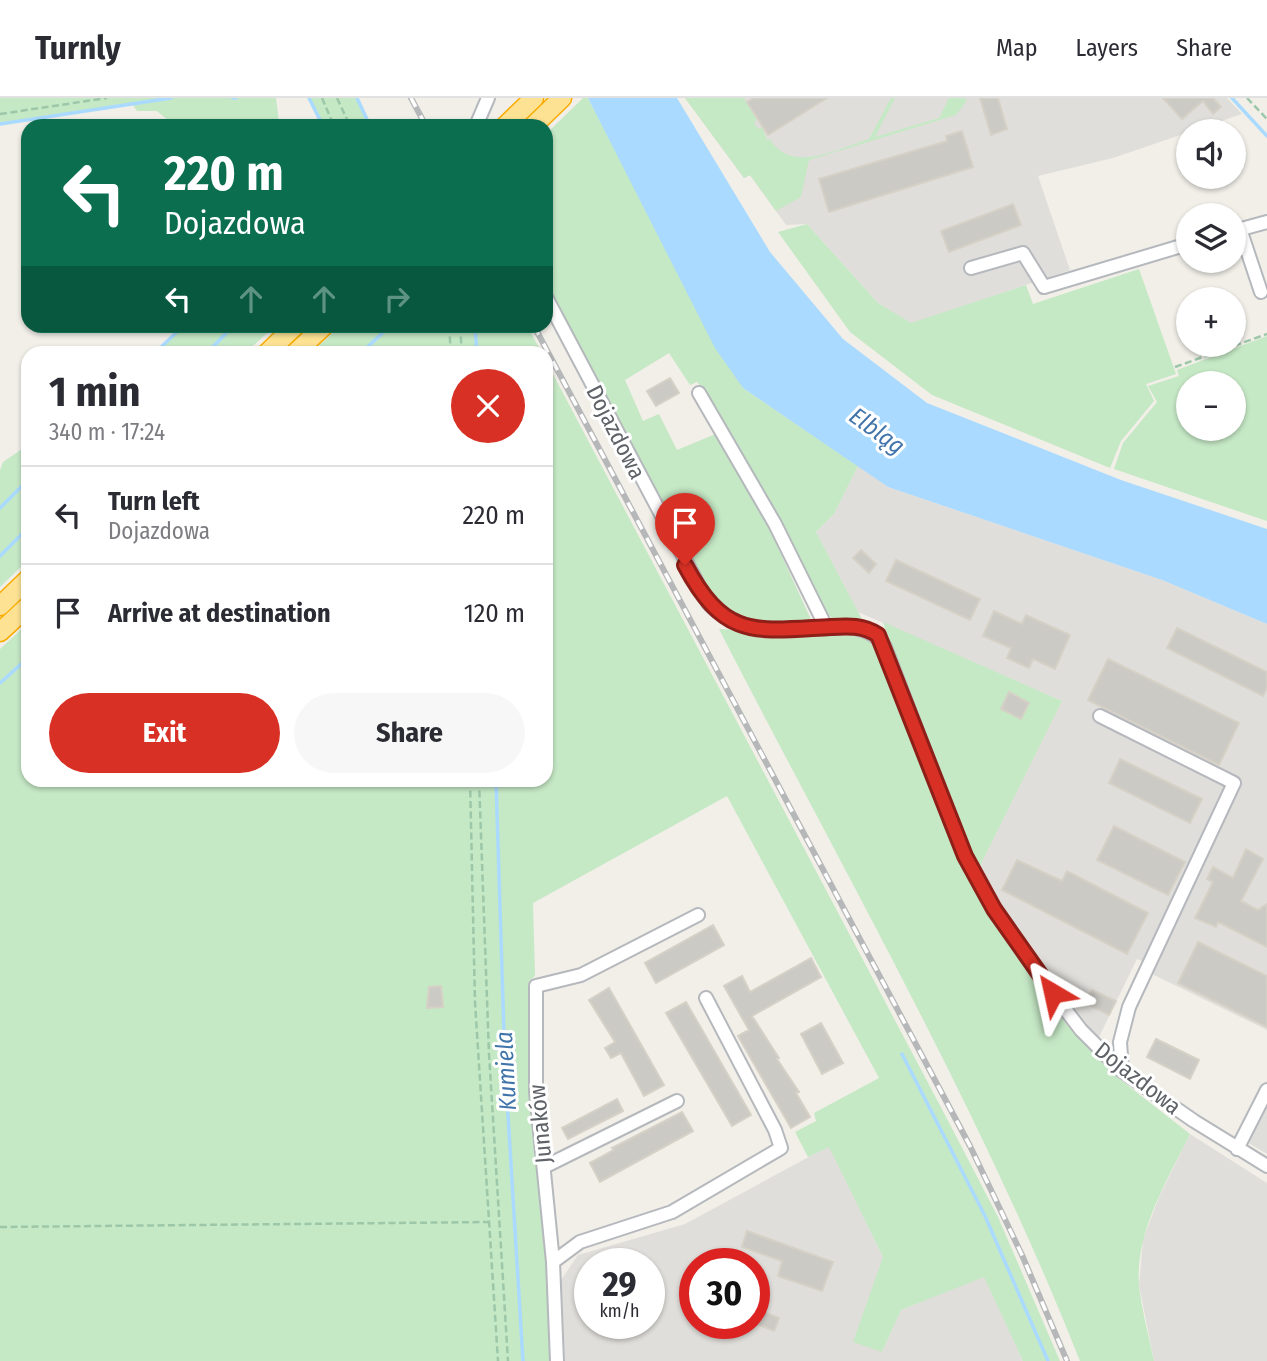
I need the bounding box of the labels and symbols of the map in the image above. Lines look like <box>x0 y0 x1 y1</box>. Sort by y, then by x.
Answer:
street label: Dojazdowa <box>580 380 652 484</box>
water label: Elbląg <box>844 402 910 460</box>
pin <box>655 493 715 565</box>
position arrow <box>1016 956 1090 1030</box>
water label: Kumiela <box>490 1031 522 1111</box>
street label: Dojazdowa <box>1089 1036 1187 1120</box>
street label: Junaków <box>523 1083 557 1165</box>
speed limit sign: 30 <box>679 1248 770 1339</box>

